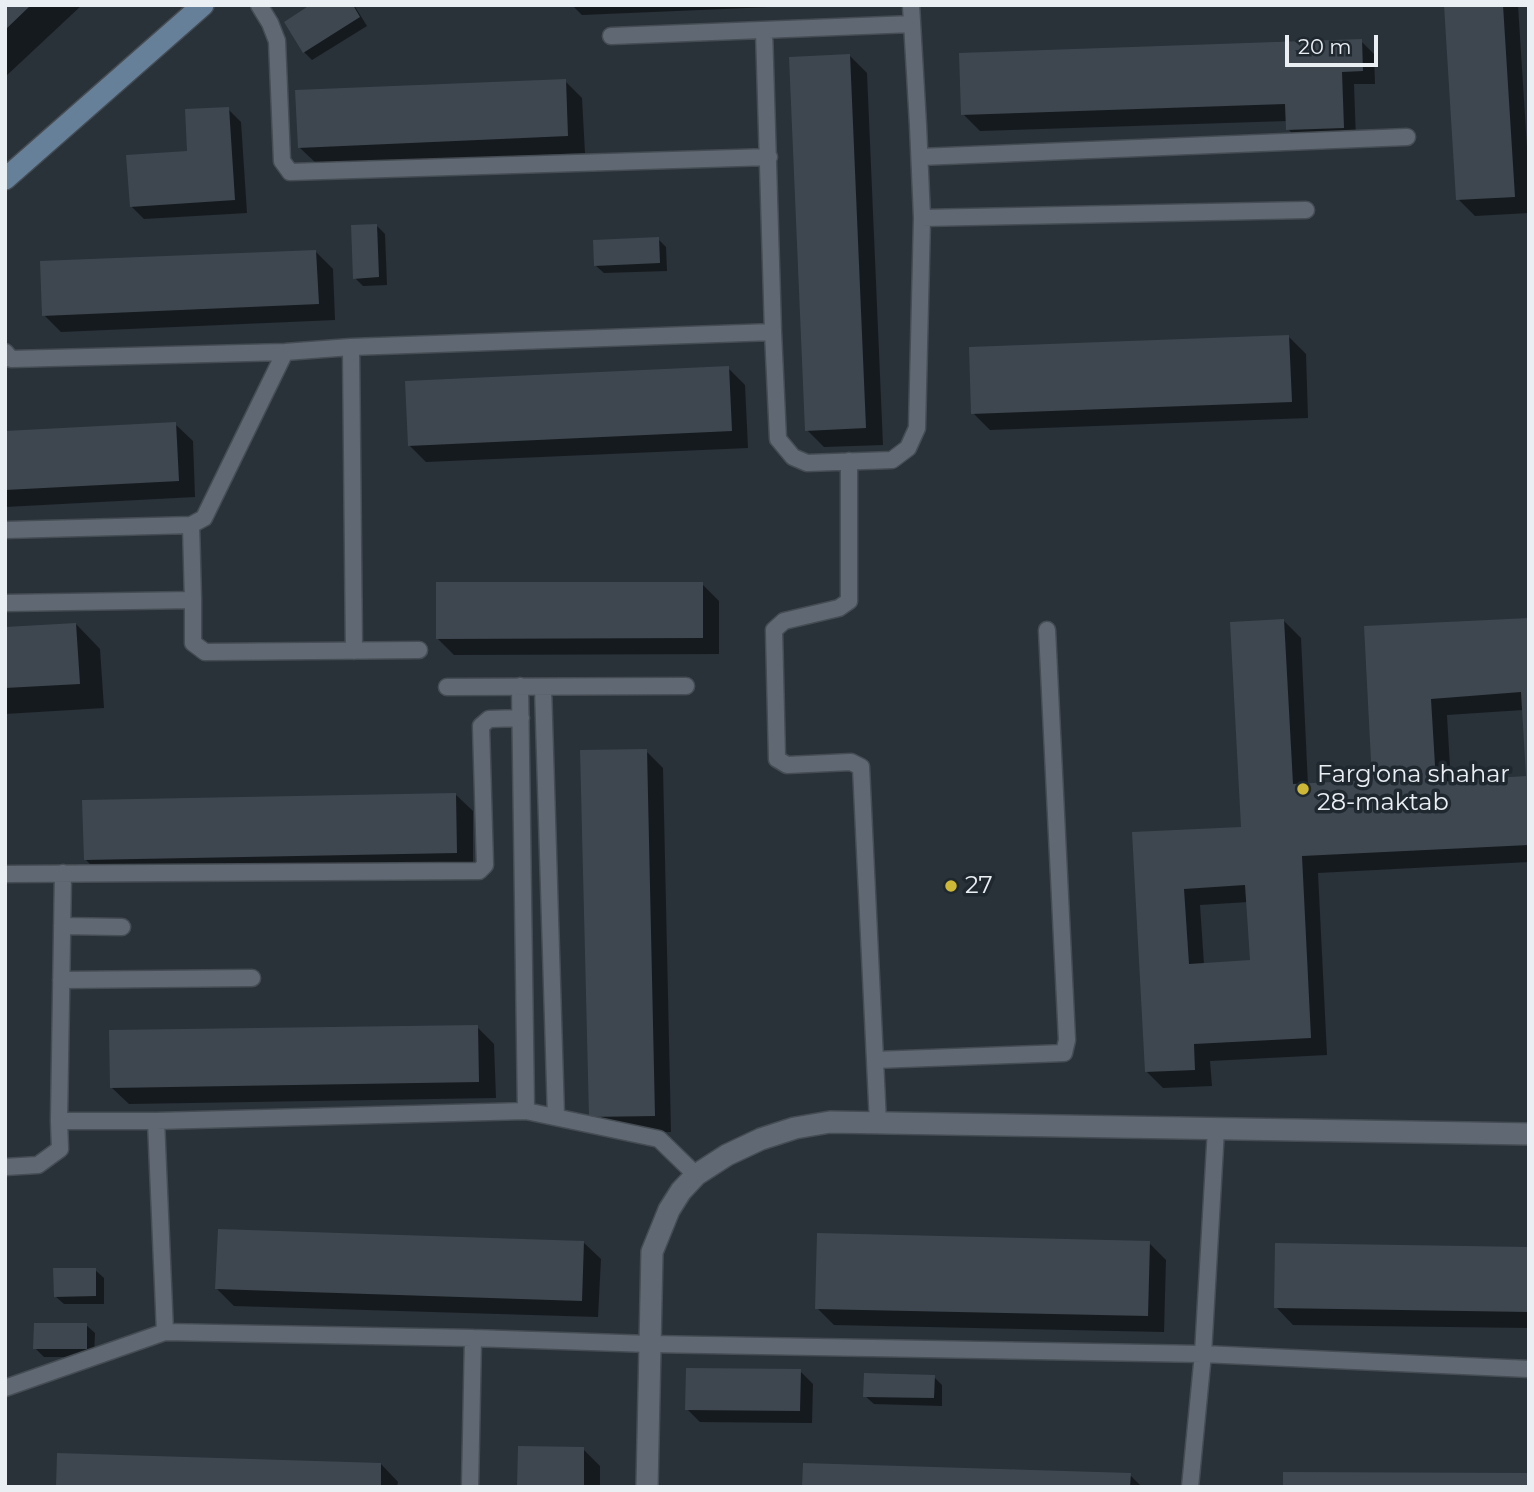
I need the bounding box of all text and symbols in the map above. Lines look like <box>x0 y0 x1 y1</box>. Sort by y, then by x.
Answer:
scale bar <box>1289 21 1382 65</box>
text: 20 m <box>1298 34 1352 59</box>
place label: Farg'ona shahar 28-maktab <box>1317 761 1510 817</box>
marker: Farg'ona shahar 28-maktab <box>1295 781 1311 797</box>
place label: 27 <box>965 872 993 900</box>
marker: 27 <box>943 878 959 894</box>

